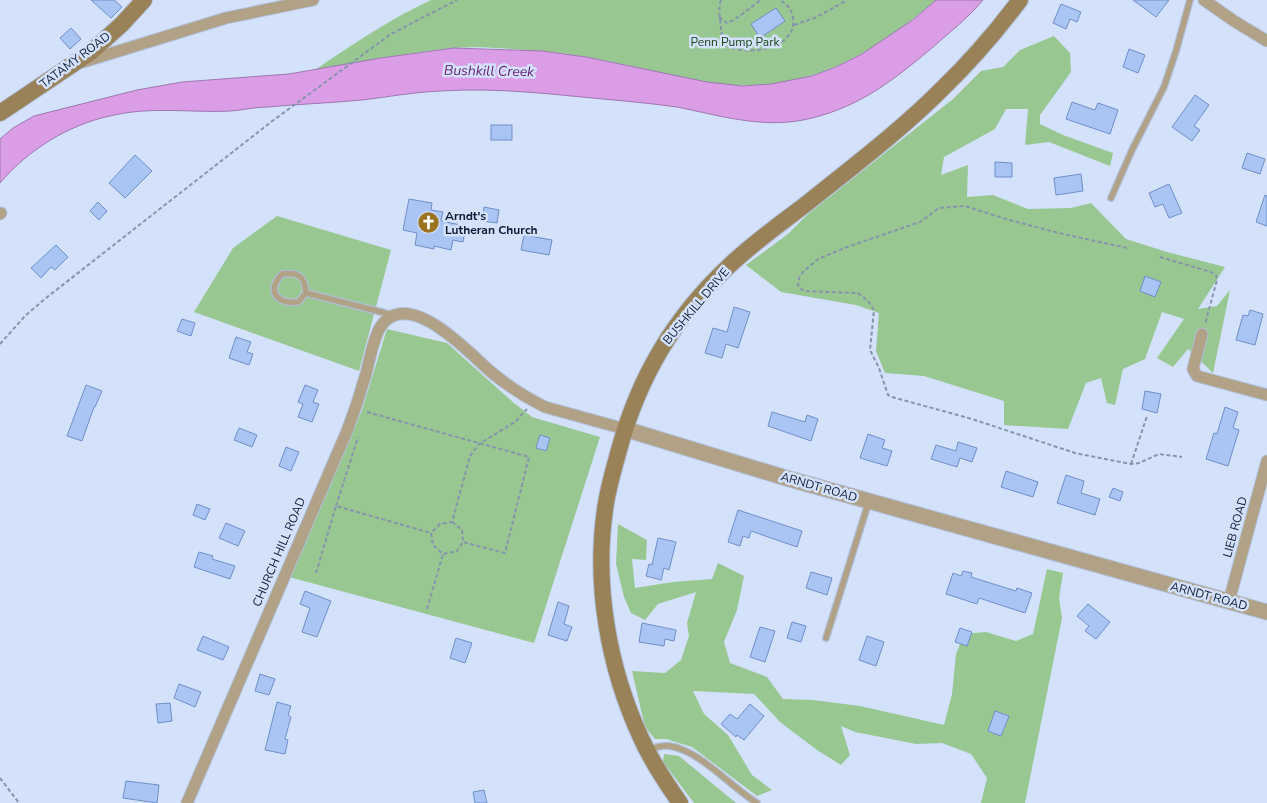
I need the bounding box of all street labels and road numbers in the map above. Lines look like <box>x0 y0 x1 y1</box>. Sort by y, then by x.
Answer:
street label: TATAMY ROAD <box>36 28 114 92</box>
street label: BUSHKILL DRIVE <box>659 264 733 348</box>
street label: ARNDT ROAD <box>779 468 859 506</box>
street label: CHURCH HILL ROAD <box>249 495 309 609</box>
street label: LIEB ROAD <box>1219 495 1251 559</box>
street label: ARNDT ROAD <box>1169 578 1249 614</box>

